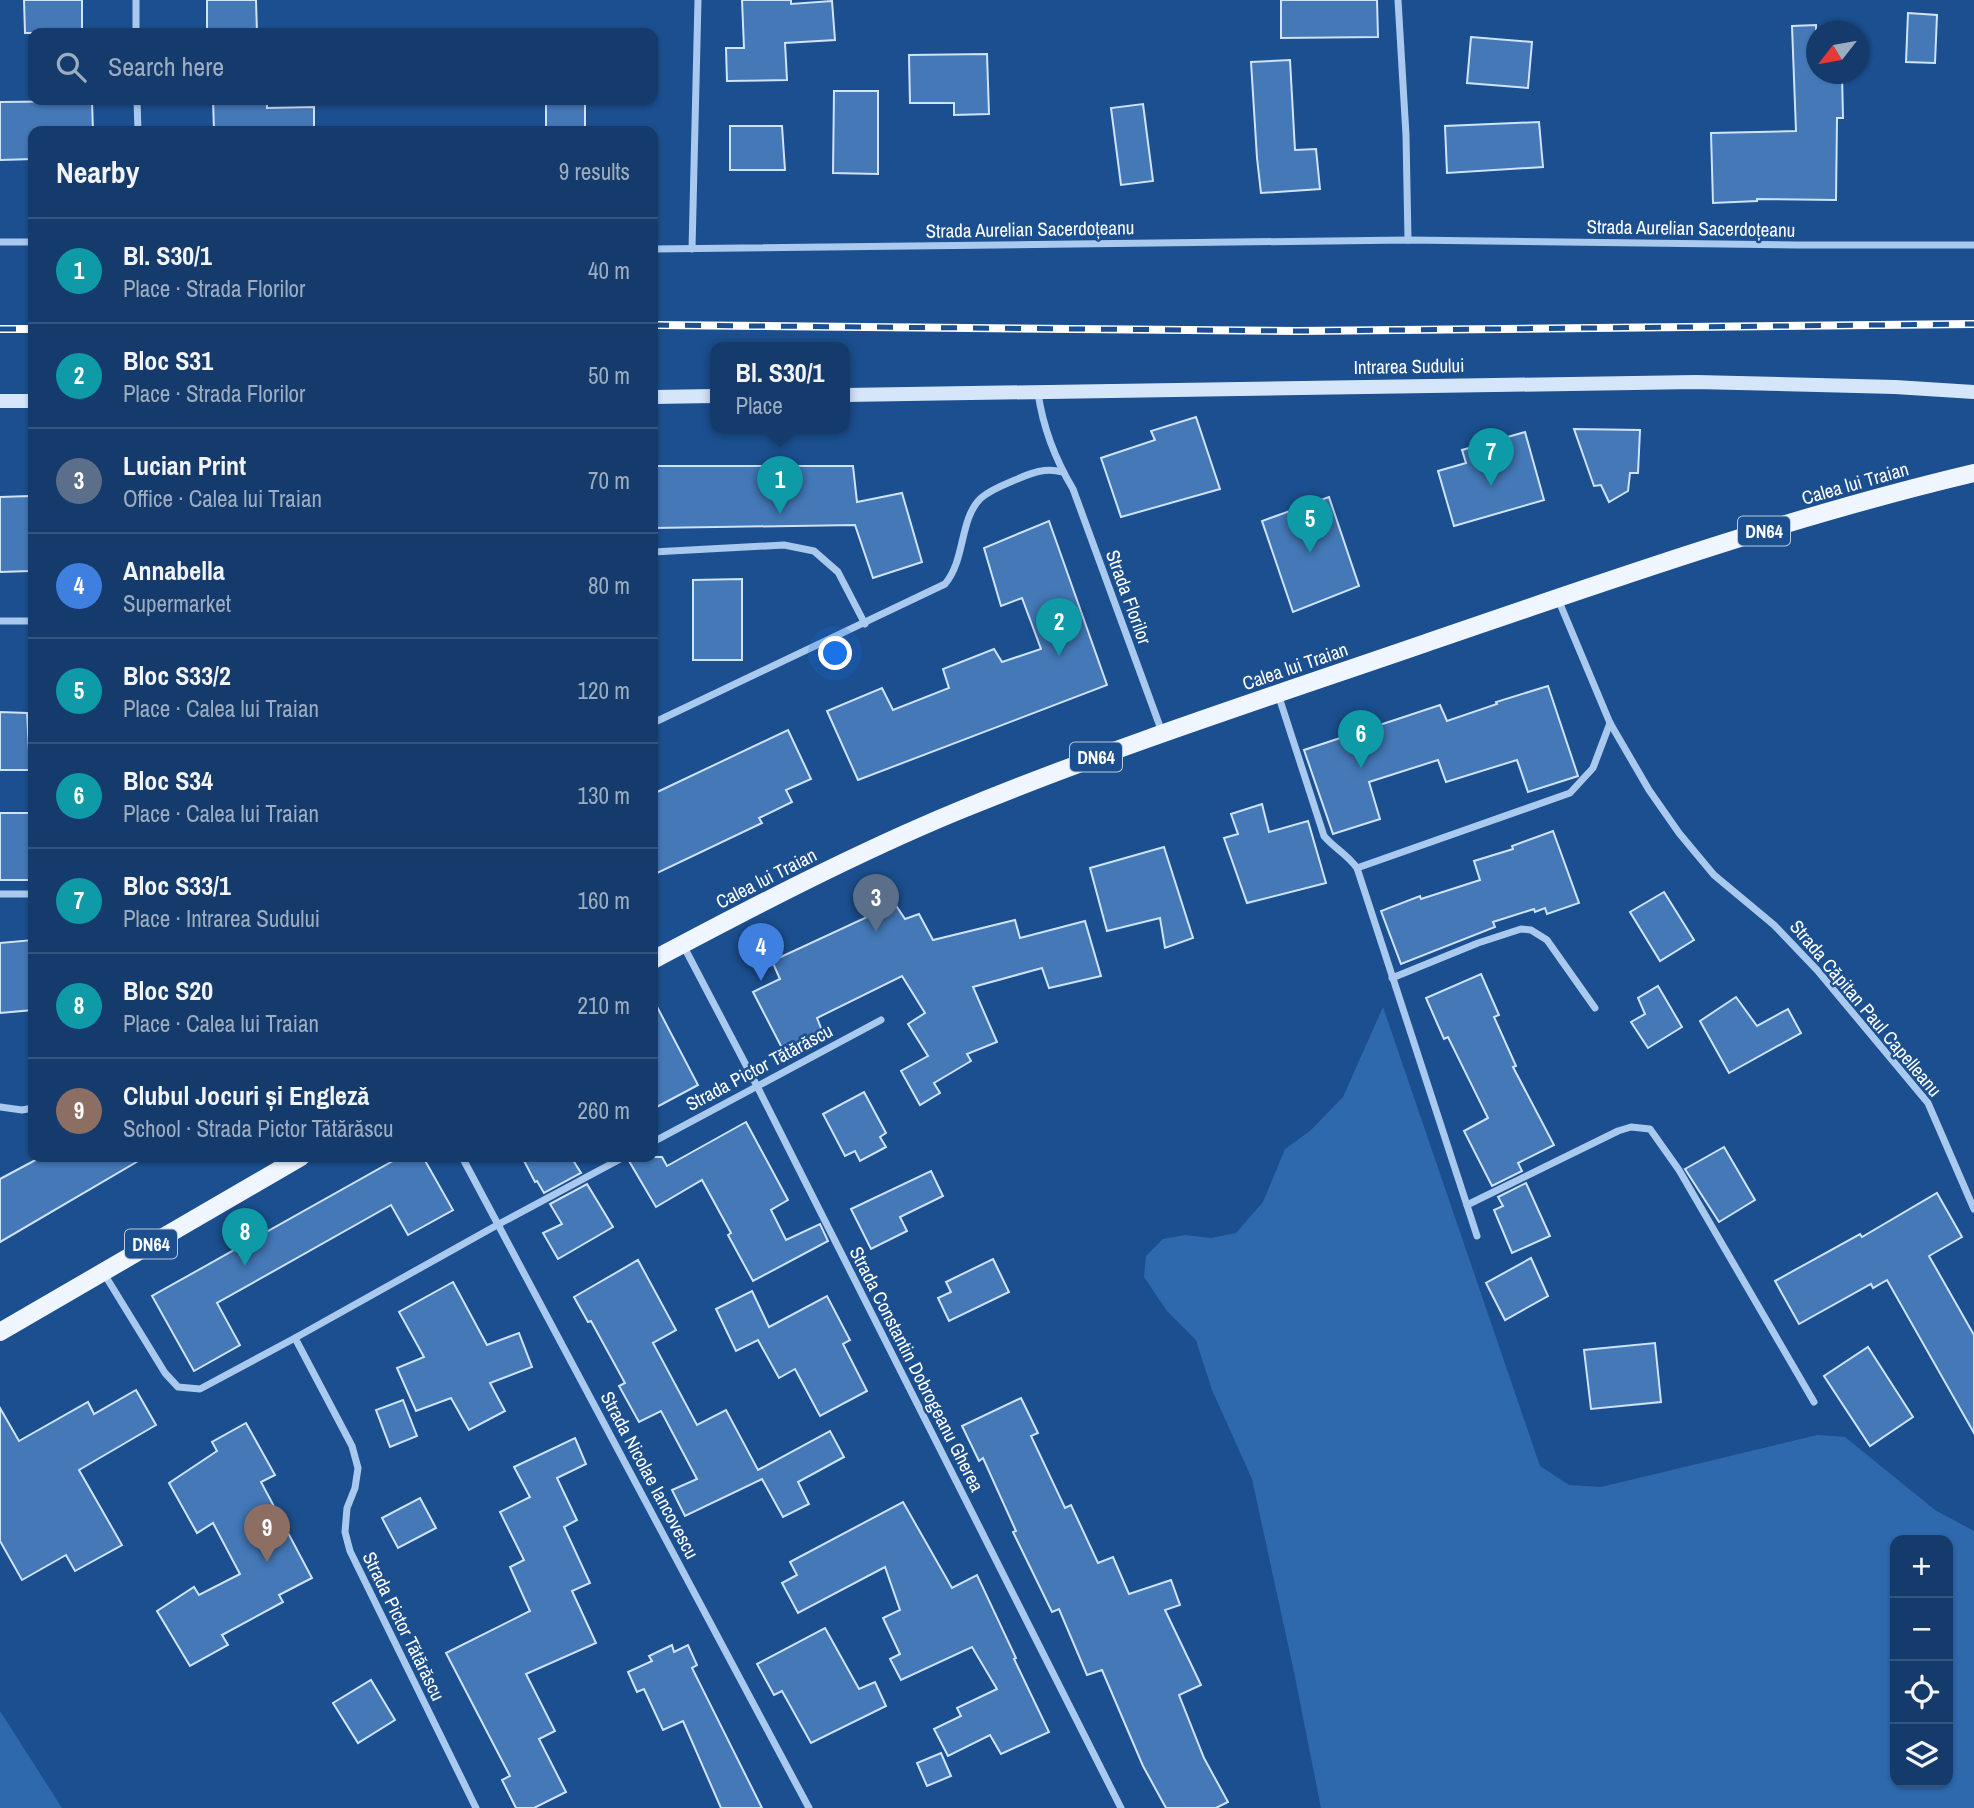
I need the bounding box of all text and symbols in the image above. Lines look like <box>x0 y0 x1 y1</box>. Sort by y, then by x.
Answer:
north arrow <box>1806 21 1869 84</box>
search box <box>28 28 658 105</box>
icon: search <box>52 48 90 86</box>
text: Search here <box>108 49 224 84</box>
text: Nearby <box>56 152 139 192</box>
text: 9 results <box>559 156 630 187</box>
street label: Strada Aurelian Sacerdoțeanu <box>1586 213 1796 243</box>
street label: Strada Aurelian Sacerdoțeanu <box>925 214 1135 244</box>
text: Bl. S30/1 <box>123 238 212 273</box>
text: 1 <box>74 255 84 286</box>
text: 40 m <box>588 255 630 286</box>
text: Place · Strada Florilor <box>123 273 305 304</box>
popup <box>710 342 850 433</box>
text: Bloc S31 <box>123 343 213 378</box>
street label: Intrarea Sudului <box>1353 352 1465 380</box>
text: Bl. S30/1 <box>736 355 824 390</box>
text: 2 <box>74 360 84 391</box>
text: 50 m <box>588 360 630 391</box>
text: Place · Strada Florilor <box>123 378 305 409</box>
text: Place <box>736 390 783 421</box>
pin: 7 <box>1468 428 1514 486</box>
text: Lucian Print <box>123 448 246 483</box>
street label: Calea lui Traian <box>1799 455 1911 511</box>
pin: 1 <box>757 456 803 514</box>
text: 3 <box>74 465 84 496</box>
text: 70 m <box>588 465 630 496</box>
text: Office · Calea lui Traian <box>123 483 322 514</box>
pin: 5 <box>1287 495 1333 553</box>
road number: DN64 <box>1738 516 1790 546</box>
street label: Strada Florilor <box>1100 546 1158 649</box>
text: Annabella <box>123 553 225 588</box>
text: 4 <box>74 570 84 601</box>
text: 80 m <box>588 570 630 601</box>
text: Supermarket <box>123 588 231 619</box>
pin: 2 <box>1036 598 1082 656</box>
your location <box>818 636 852 670</box>
street label: Calea lui Traian <box>1239 636 1351 696</box>
text: Bloc S33/2 <box>123 658 231 693</box>
text: 5 <box>74 675 84 706</box>
text: 120 m <box>578 675 630 706</box>
text: Place · Calea lui Traian <box>123 693 319 724</box>
pin: 6 <box>1338 710 1384 768</box>
road number: DN64 <box>1070 742 1122 772</box>
text: Bloc S34 <box>123 763 213 798</box>
text: 6 <box>74 780 84 811</box>
text: 130 m <box>578 780 630 811</box>
text: Place · Calea lui Traian <box>123 798 319 829</box>
street label: Calea lui Traian <box>711 841 821 915</box>
text: Bloc S33/1 <box>123 868 231 903</box>
pin: 3 <box>853 874 899 932</box>
text: 7 <box>74 885 84 916</box>
text: 160 m <box>578 885 630 916</box>
text: Place · Intrarea Sudului <box>123 903 320 934</box>
street label: Strada Căpitan Paul Capelleanu <box>1784 914 1948 1102</box>
pin: 4 <box>738 923 784 981</box>
text: Bloc S20 <box>123 973 213 1008</box>
text: 8 <box>74 990 84 1021</box>
text: 210 m <box>578 990 630 1021</box>
text: Place · Calea lui Traian <box>123 1008 319 1039</box>
street label: Strada Pictor Tătărăscu <box>681 1017 837 1117</box>
text: Clubul Jocuri și Engleză <box>123 1078 369 1113</box>
text: 9 <box>74 1095 84 1126</box>
text: 260 m <box>578 1095 630 1126</box>
text: School · Strada Pictor Tătărăscu <box>123 1113 394 1144</box>
pin: 8 <box>222 1208 268 1266</box>
road number: DN64 <box>125 1230 177 1259</box>
street label: Strada Constantin Dobrogeanu Gherea <box>844 1242 990 1496</box>
street label: Strada Nicolae Iancovescu <box>595 1387 705 1563</box>
pin: 9 <box>244 1504 290 1562</box>
map controls <box>1890 1535 1953 1787</box>
button: + <box>1890 1535 1953 1598</box>
street label: Strada Pictor Tătărăscu <box>357 1547 451 1705</box>
button: − <box>1890 1598 1953 1661</box>
button: locate <box>1890 1661 1953 1724</box>
button: layers <box>1890 1724 1953 1787</box>

